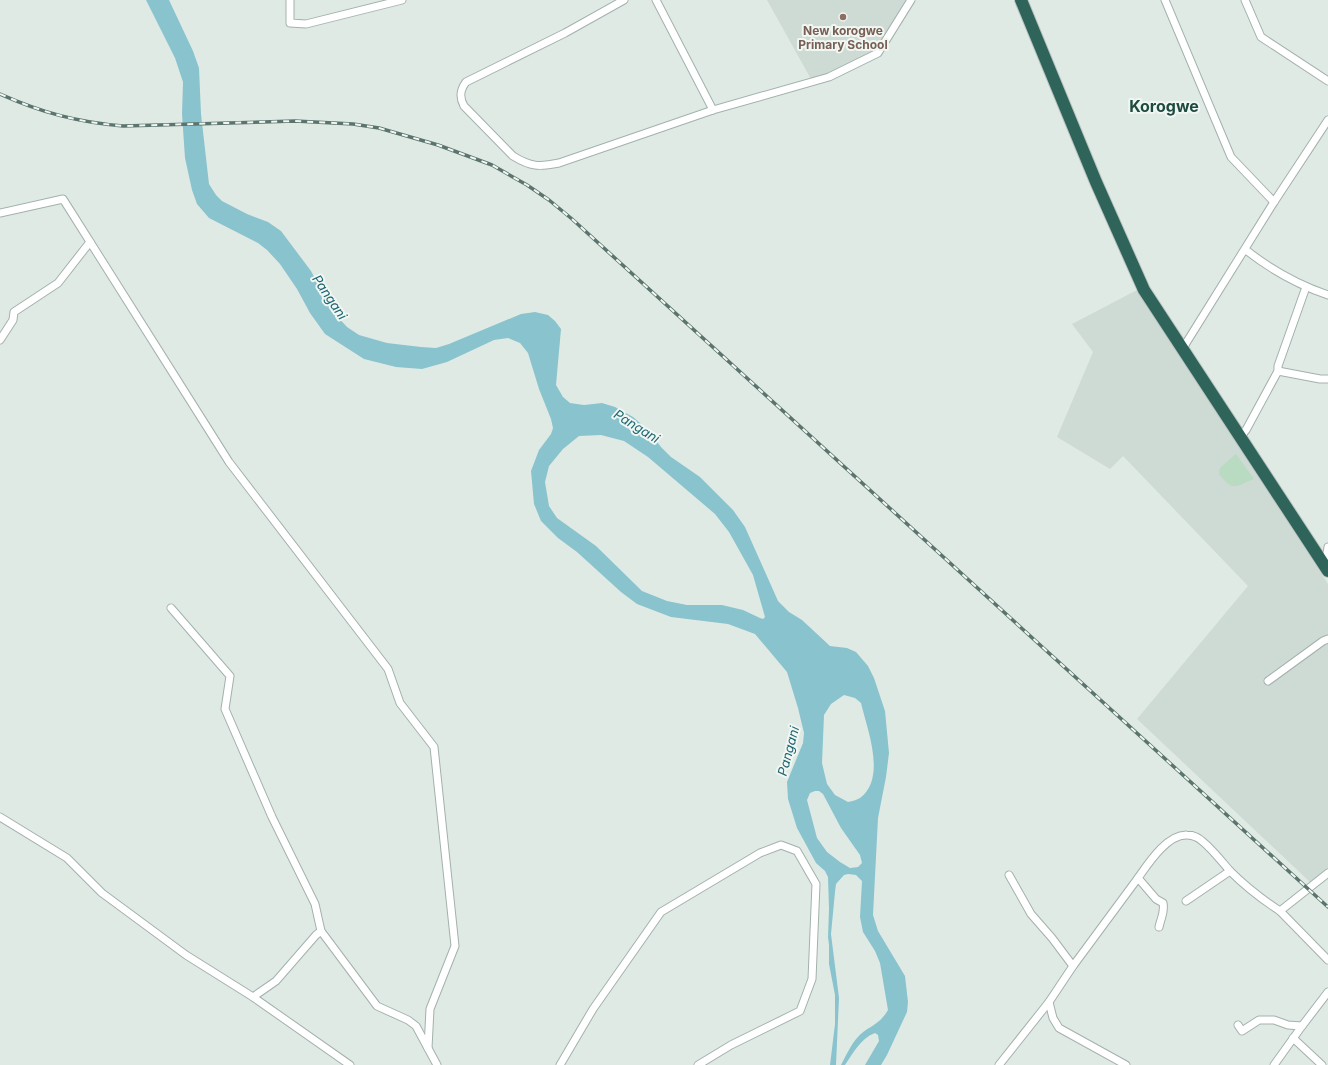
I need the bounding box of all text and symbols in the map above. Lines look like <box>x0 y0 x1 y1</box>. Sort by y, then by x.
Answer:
marker: New korogwe Primary School <box>838 12 848 22</box>
place label: New korogwe Primary School <box>798 23 888 52</box>
district label: Korogwe <box>1129 96 1199 116</box>
water label: Pangani <box>309 272 351 323</box>
water label: Pangani <box>611 406 663 447</box>
water label: Pangani <box>774 724 803 778</box>

